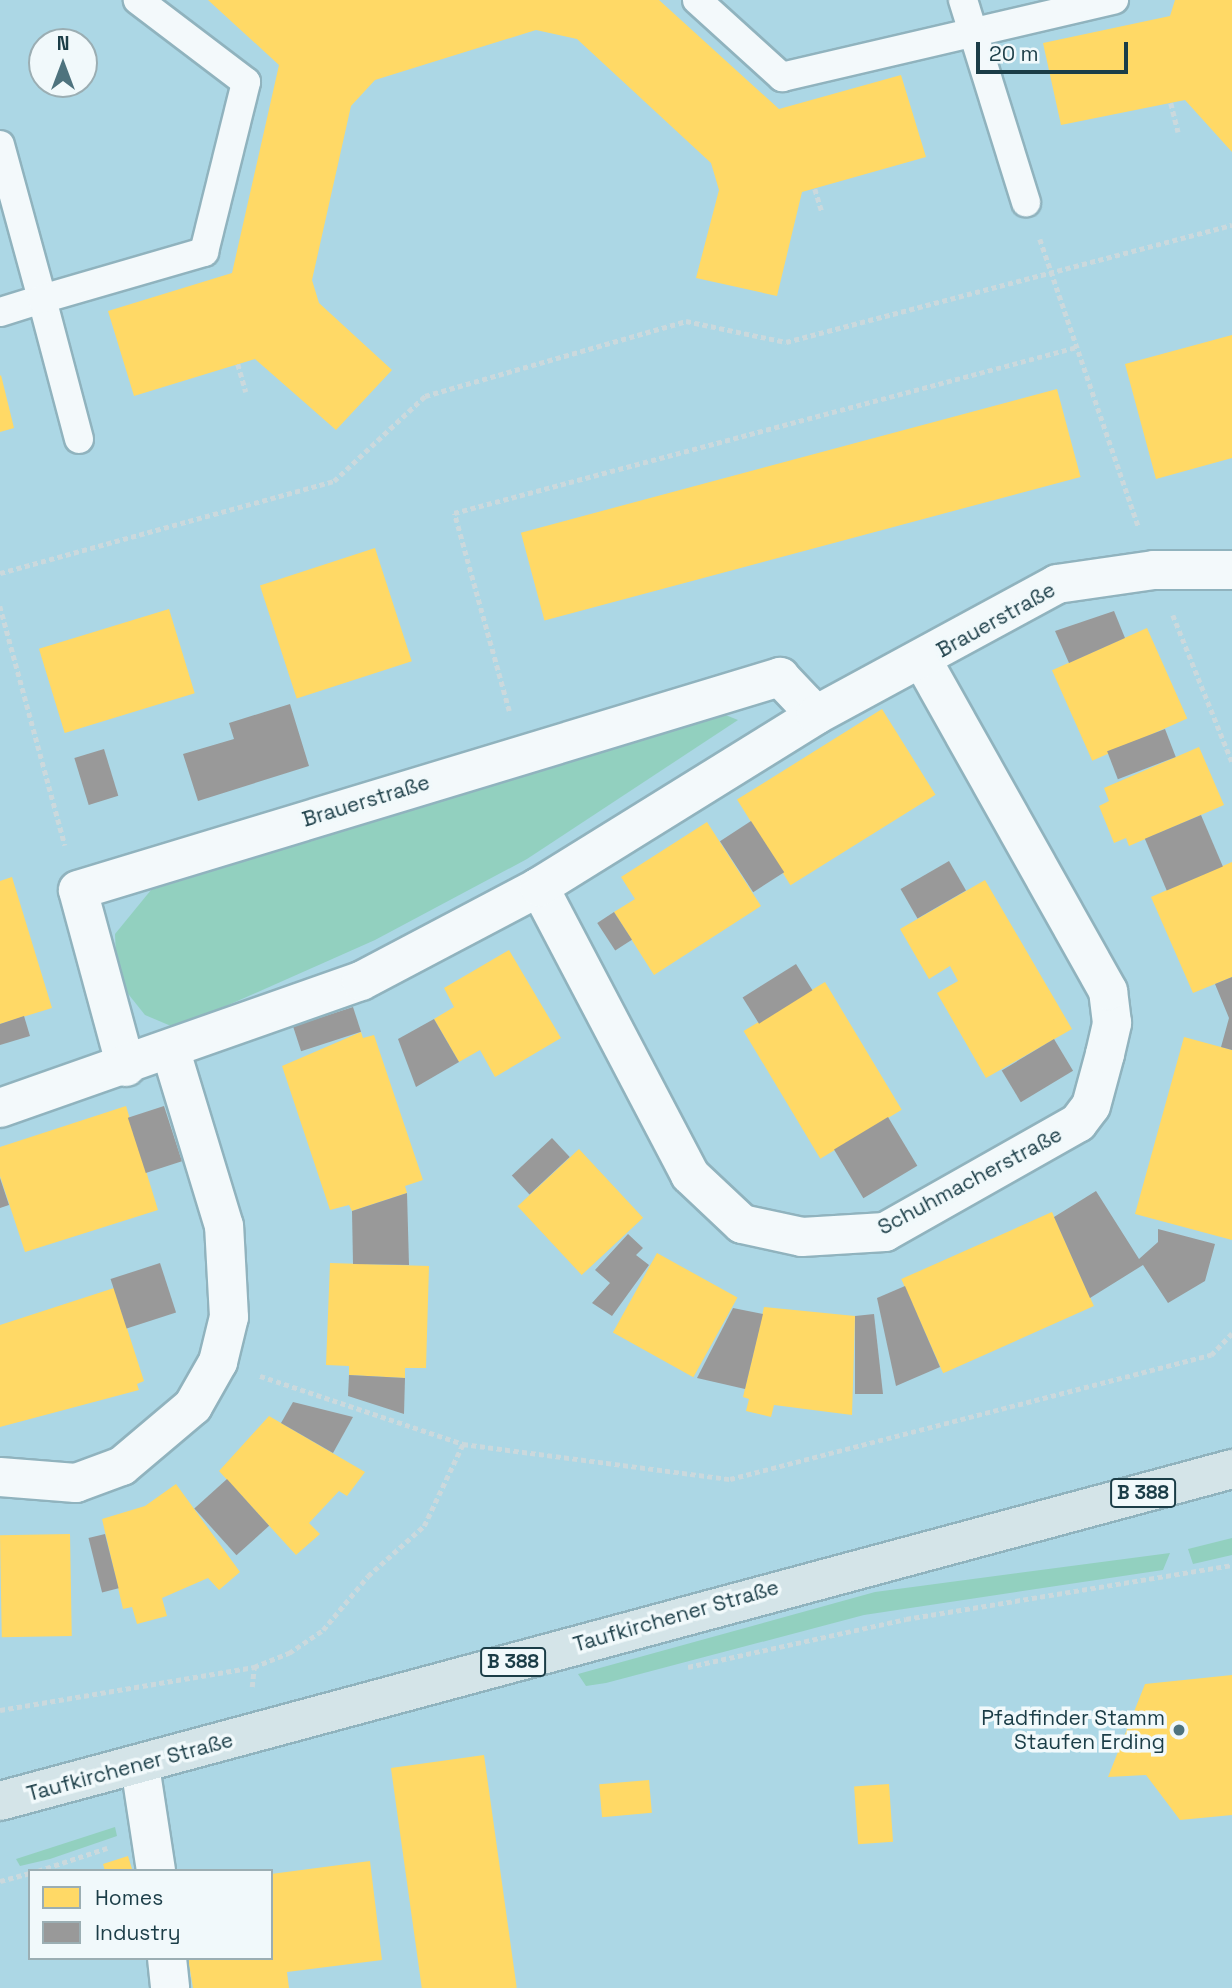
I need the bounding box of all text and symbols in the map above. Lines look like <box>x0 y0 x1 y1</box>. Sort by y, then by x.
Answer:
north arrow <box>28 28 98 98</box>
scale bar <box>980 28 1132 72</box>
text: N <box>57 31 69 56</box>
text: 20 m <box>989 40 1039 67</box>
street label: Brauerstraße <box>932 577 1060 663</box>
street label: Brauerstraße <box>299 770 433 832</box>
street label: Schuhmacherstraße <box>874 1122 1066 1240</box>
road number: B 388 <box>1110 1478 1176 1508</box>
street label: Taufkirchener Straße <box>570 1575 782 1657</box>
road number: B 388 <box>480 1646 546 1678</box>
place label: Pfadfinder Stamm Staufen Erding <box>981 1705 1165 1755</box>
marker: Pfadfinder Stamm Staufen Erding <box>1171 1722 1187 1738</box>
street label: Taufkirchener Straße <box>24 1727 236 1807</box>
legend <box>28 1869 273 1960</box>
text: Homes <box>95 1884 163 1911</box>
text: Industry <box>95 1919 181 1946</box>

